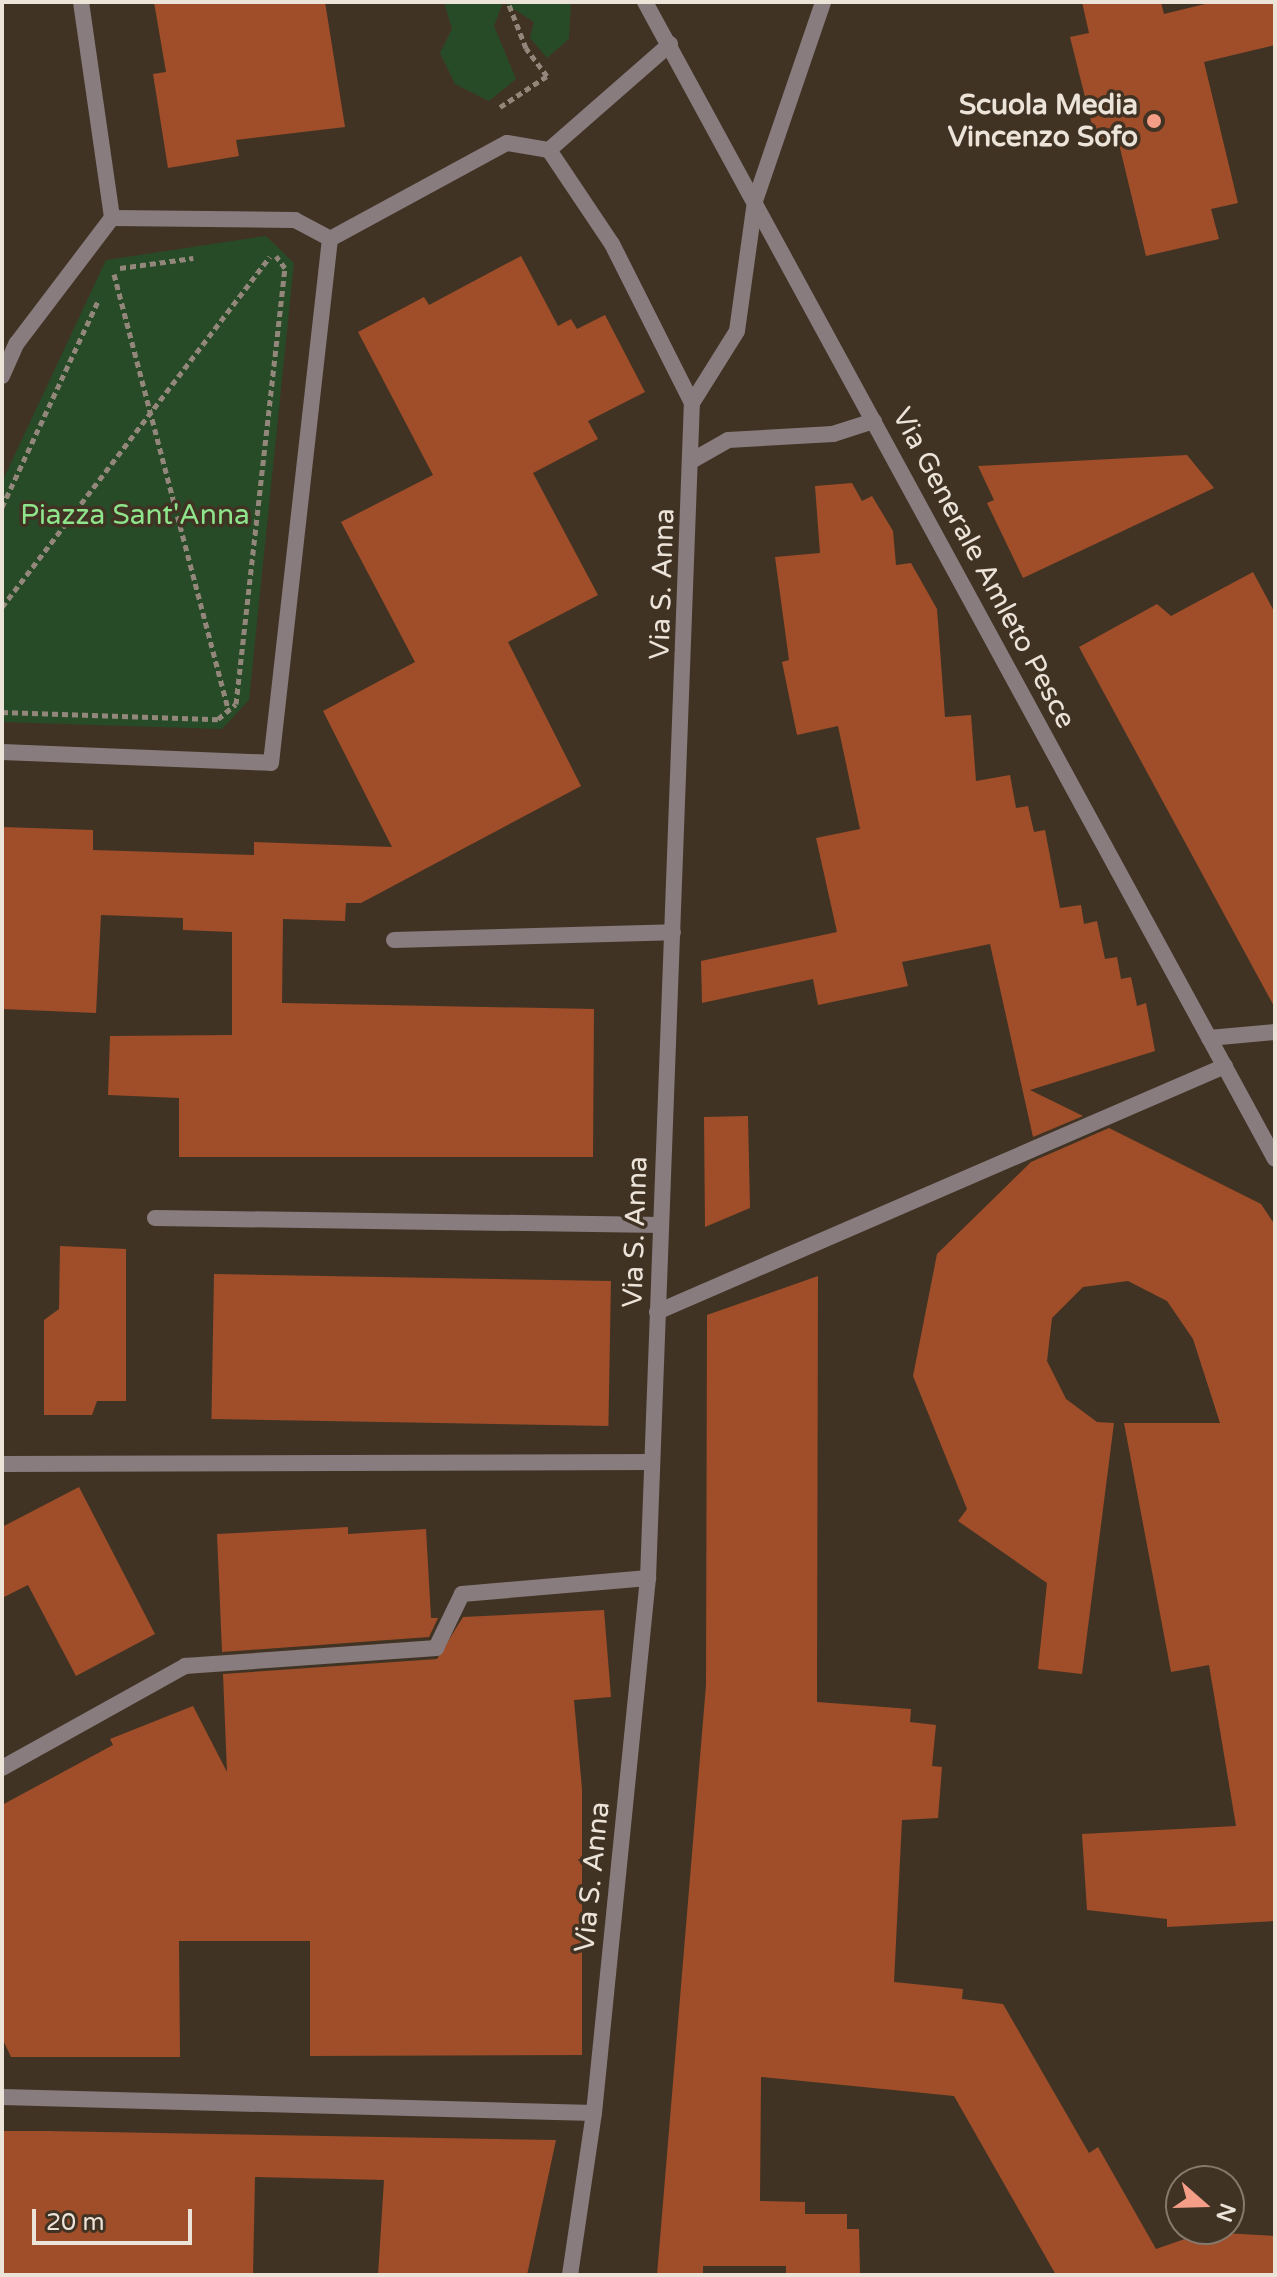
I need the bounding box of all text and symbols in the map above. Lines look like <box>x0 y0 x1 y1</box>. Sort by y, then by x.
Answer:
place label: Scuola Media Vincenzo Sofo <box>948 88 1138 154</box>
marker: Scuola Media Vincenzo Sofo <box>1145 112 1163 130</box>
street label: Via Generale Amleto Pesce <box>885 402 1083 734</box>
park label: Piazza Sant'Anna <box>20 498 250 532</box>
street label: Via S. Anna <box>643 508 681 660</box>
street label: Via S. Anna <box>616 1156 654 1308</box>
street label: Via S. Anna <box>567 1800 617 1954</box>
north arrow <box>1165 2165 1245 2245</box>
scale bar <box>36 2193 196 2243</box>
text: N <box>1210 2200 1241 2225</box>
text: 20 m <box>46 2208 104 2237</box>

